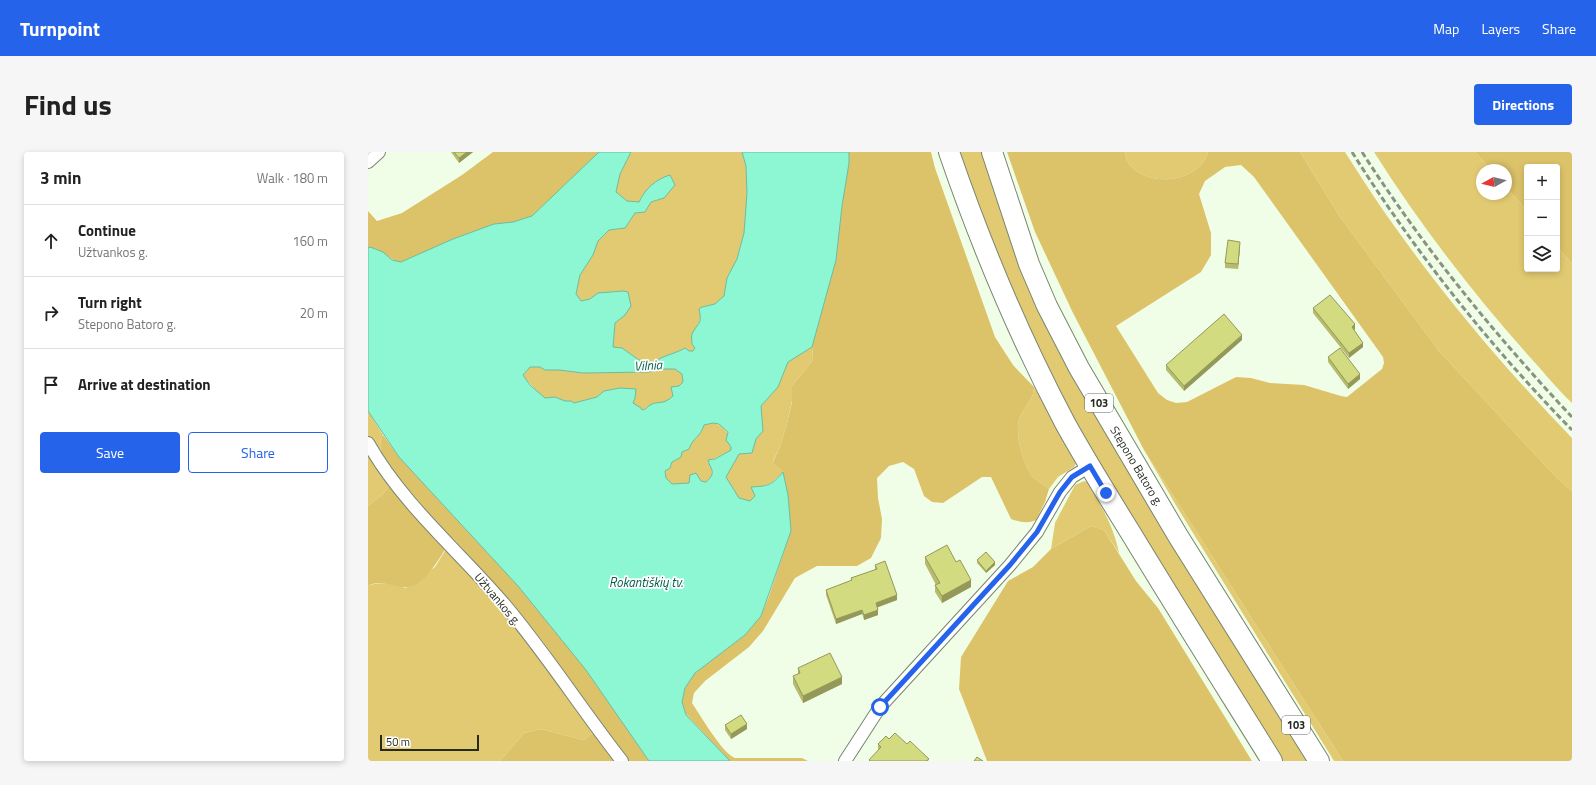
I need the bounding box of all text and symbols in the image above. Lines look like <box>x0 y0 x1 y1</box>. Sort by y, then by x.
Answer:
text: Turnpoint <box>20 14 100 43</box>
text: Map <box>1433 18 1459 39</box>
text: Layers <box>1481 18 1520 39</box>
text: Share <box>1542 18 1576 39</box>
text: Find us <box>24 83 112 126</box>
button: Directions <box>1474 84 1572 125</box>
north arrow <box>1476 164 1512 200</box>
map controls <box>1524 164 1560 272</box>
button: + <box>1524 164 1560 200</box>
text: 3 min <box>40 165 81 191</box>
text: Walk · 180 m <box>257 168 328 188</box>
button: − <box>1524 200 1560 236</box>
text: Continue <box>78 219 136 242</box>
icon: ahead <box>40 230 62 252</box>
text: 160 m <box>292 231 328 251</box>
button: layers <box>1524 236 1560 272</box>
text: Užtvankos g. <box>78 242 148 262</box>
text: Turn right <box>78 291 142 314</box>
icon: right <box>40 302 62 324</box>
text: 20 m <box>300 303 328 323</box>
text: Stepono Batoro g. <box>78 314 176 334</box>
water label: Vilnia <box>633 354 664 376</box>
text: Arrive at destination <box>78 373 211 396</box>
icon: arrive <box>40 374 62 396</box>
road number: 103 <box>1085 394 1113 412</box>
street label: Stepono Batoro g. <box>1106 422 1168 510</box>
button: Save <box>40 432 180 473</box>
button: Share <box>188 432 328 473</box>
route end <box>1097 484 1115 502</box>
street label: Užtvankos g. <box>470 568 526 630</box>
water label: Rokantiškių tv. <box>609 572 683 592</box>
route start <box>871 698 889 716</box>
road number: 103 <box>1282 716 1310 734</box>
scale bar <box>380 733 479 752</box>
text: 50 m <box>386 734 410 750</box>

